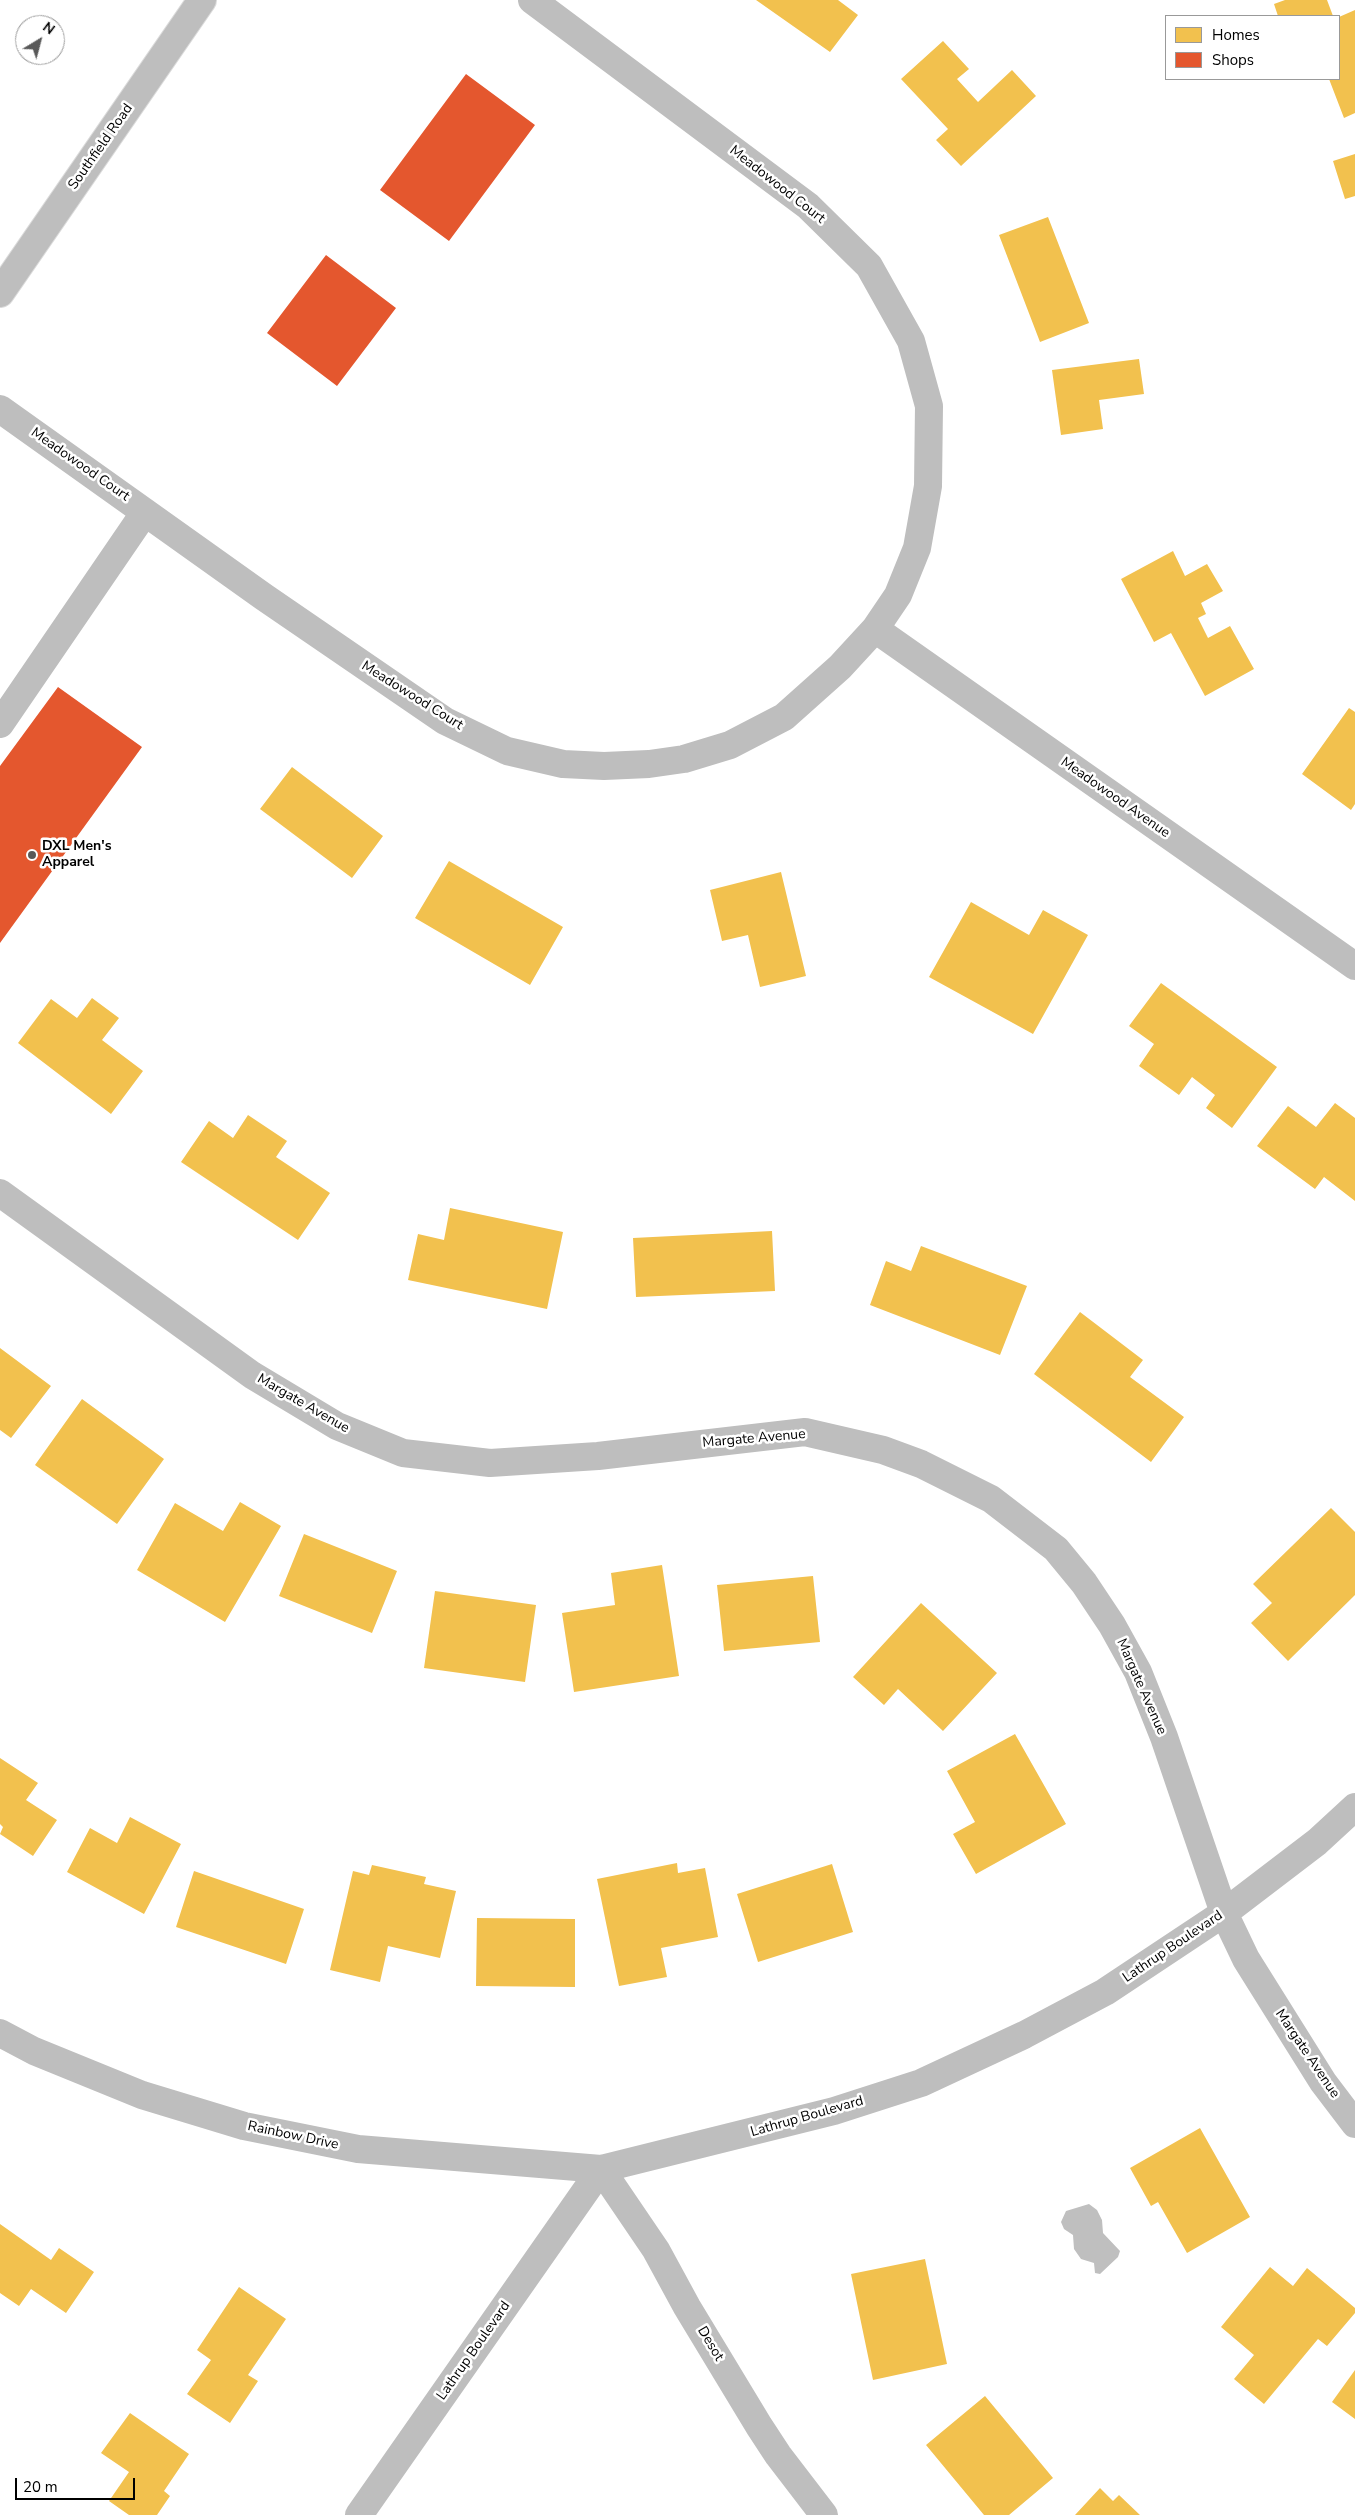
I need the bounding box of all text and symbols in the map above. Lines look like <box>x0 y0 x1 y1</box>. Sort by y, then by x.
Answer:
north arrow <box>15 15 65 65</box>
legend <box>1165 15 1340 80</box>
text: N <box>39 18 59 39</box>
text: Homes <box>1212 25 1260 45</box>
text: Shops <box>1212 50 1254 70</box>
street label: Southfield Road <box>65 101 137 193</box>
street label: Meadowood Court <box>726 143 828 227</box>
street label: Meadowood Court <box>27 425 133 505</box>
street label: Meadowood Court <box>358 658 466 734</box>
street label: Meadowood Avenue <box>1057 754 1173 842</box>
place label: DXL Men's Apparel <box>42 839 111 872</box>
marker: DXL Men's Apparel <box>26 849 38 861</box>
street label: Margate Avenue <box>254 1371 352 1437</box>
street label: Margate Avenue <box>702 1426 806 1452</box>
street label: Margate Avenue <box>1112 1636 1170 1738</box>
street label: Lathrup Boulevard <box>1120 1907 1226 1987</box>
street label: Margate Avenue <box>1271 2006 1343 2102</box>
street label: Lathrup Boulevard <box>749 2093 865 2141</box>
street label: Rainbow Drive <box>246 2118 340 2154</box>
street label: Lathrup Boulevard <box>434 2298 514 2404</box>
street label: Desot <box>693 2324 727 2364</box>
scale bar <box>18 2468 138 2500</box>
text: 20 m <box>23 2477 58 2497</box>

